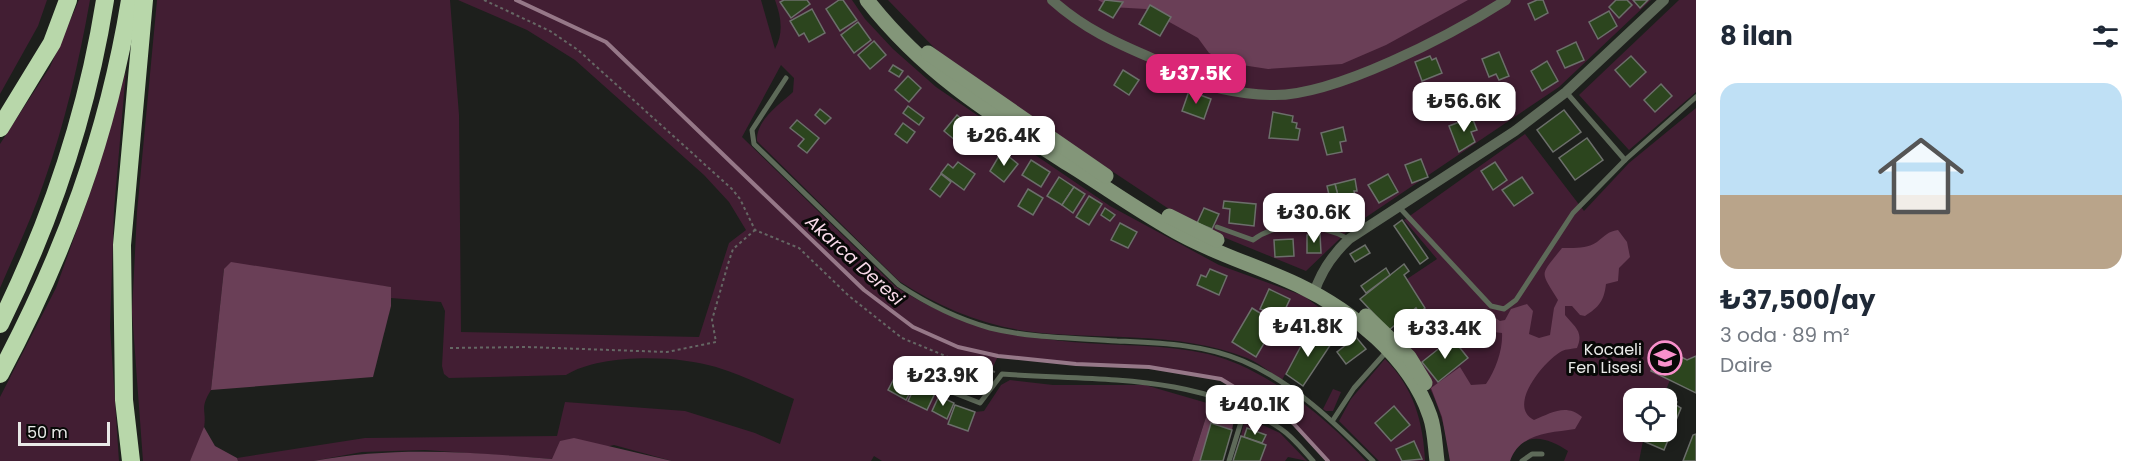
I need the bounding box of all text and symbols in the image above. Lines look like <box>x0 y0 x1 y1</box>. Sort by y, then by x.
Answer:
text: 8 ilan <box>1720 18 1793 54</box>
icon: filters <box>2089 20 2122 53</box>
pin: ₺37.5K <box>1147 54 1245 105</box>
text: ₺37.5K <box>1160 59 1232 87</box>
pin: ₺56.6K <box>1415 82 1513 133</box>
text: ₺56.6K <box>1427 87 1501 115</box>
pin: ₺26.4K <box>955 116 1053 167</box>
text: ₺26.4K <box>967 121 1041 149</box>
icon: home <box>1867 122 1975 230</box>
pin: ₺30.6K <box>1265 193 1363 244</box>
text: ₺30.6K <box>1277 198 1351 226</box>
water label: Akarca Deresi <box>800 208 910 311</box>
text: ₺37,500/ay <box>1720 282 1875 318</box>
pin: ₺41.8K <box>1259 307 1357 358</box>
pin: ₺33.4K <box>1396 309 1494 360</box>
text: ₺41.8K <box>1273 312 1343 340</box>
text: ₺33.4K <box>1408 314 1482 342</box>
text: 3 oda · 89 m² <box>1720 321 1850 349</box>
place label: Kocaeli Fen Lisesi <box>1568 338 1642 379</box>
school or university icon: Kocaeli Fen Lisesi <box>1647 340 1683 376</box>
text: Daire <box>1720 351 1772 379</box>
pin: ₺23.9K <box>894 356 992 407</box>
text: ₺23.9K <box>907 361 979 389</box>
pin: ₺40.1K <box>1206 385 1304 436</box>
map controls <box>1623 388 1677 442</box>
button: locate <box>1623 388 1677 442</box>
text: ₺40.1K <box>1220 390 1290 418</box>
scale bar <box>18 419 110 446</box>
text: 50 m <box>27 421 68 444</box>

